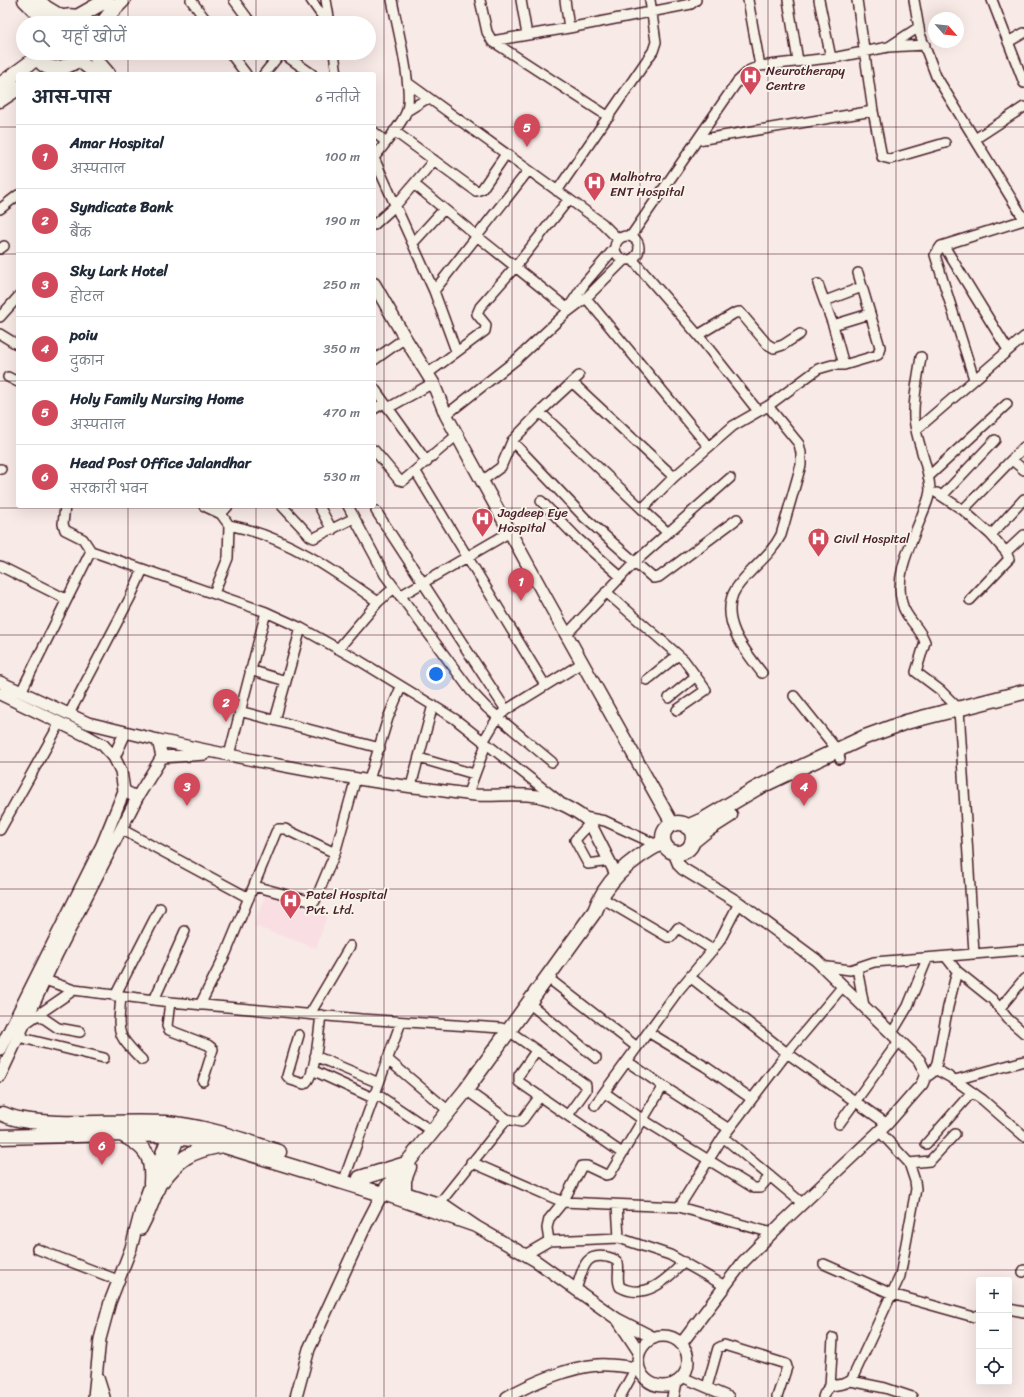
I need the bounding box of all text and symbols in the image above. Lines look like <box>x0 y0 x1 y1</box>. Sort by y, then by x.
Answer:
north arrow <box>928 12 964 48</box>
search box <box>16 16 376 60</box>
text: यहाँ खोजें <box>62 24 127 50</box>
icon: search <box>30 27 52 49</box>
place label: Neurotherapy Centre <box>766 59 845 97</box>
hospital icon: Neurotherapy Centre <box>737 64 763 97</box>
text: आस-पास <box>32 82 111 112</box>
text: 6 नतीजे <box>316 86 360 109</box>
pin: 5 <box>514 114 540 147</box>
text: Amar Hospital <box>70 130 164 156</box>
text: 1 <box>42 145 48 168</box>
text: 100 m <box>325 145 360 168</box>
text: अस्पताल <box>70 157 125 180</box>
place label: Malhotra ENT Hospital <box>610 165 685 203</box>
hospital icon: Malhotra ENT Hospital <box>582 170 608 203</box>
text: Syndicate Bank <box>70 194 173 220</box>
text: 2 <box>41 209 49 232</box>
text: 190 m <box>325 209 360 232</box>
text: बैंक <box>70 221 91 244</box>
text: Sky Lark Hotel <box>70 258 168 284</box>
text: 3 <box>41 273 49 296</box>
text: 250 m <box>323 273 360 296</box>
text: होटल <box>70 285 104 308</box>
text: poiu <box>70 322 98 348</box>
text: 4 <box>41 337 49 360</box>
text: 350 m <box>323 337 360 360</box>
text: दुकान <box>70 349 104 372</box>
text: Holy Family Nursing Home <box>70 386 244 412</box>
text: 5 <box>41 401 49 424</box>
text: 470 m <box>323 401 360 424</box>
text: अस्पताल <box>70 413 125 436</box>
text: Head Post Office Jalandhar <box>70 450 251 476</box>
text: 6 <box>41 465 49 488</box>
text: 530 m <box>323 465 360 488</box>
text: सरकारी भवन <box>70 477 148 500</box>
place label: Jagdeep Eye Hospital <box>497 501 568 539</box>
hospital icon: Jagdeep Eye Hospital <box>469 506 495 539</box>
hospital icon: Civil Hospital <box>806 525 832 558</box>
place label: Civil Hospital <box>834 527 910 550</box>
pin: 1 <box>508 568 534 601</box>
your location <box>426 664 446 684</box>
pin: 2 <box>213 689 239 722</box>
pin: 3 <box>174 773 200 806</box>
pin: 4 <box>791 773 817 806</box>
place label: Patel Hospital Pvt. Ltd. <box>306 883 387 921</box>
hospital icon: Patel Hospital Pvt. Ltd. <box>278 888 304 921</box>
pin: 6 <box>89 1132 115 1165</box>
map controls <box>976 1277 1012 1385</box>
button: + <box>976 1277 1012 1313</box>
button: − <box>976 1313 1012 1349</box>
button: locate <box>976 1349 1012 1385</box>

